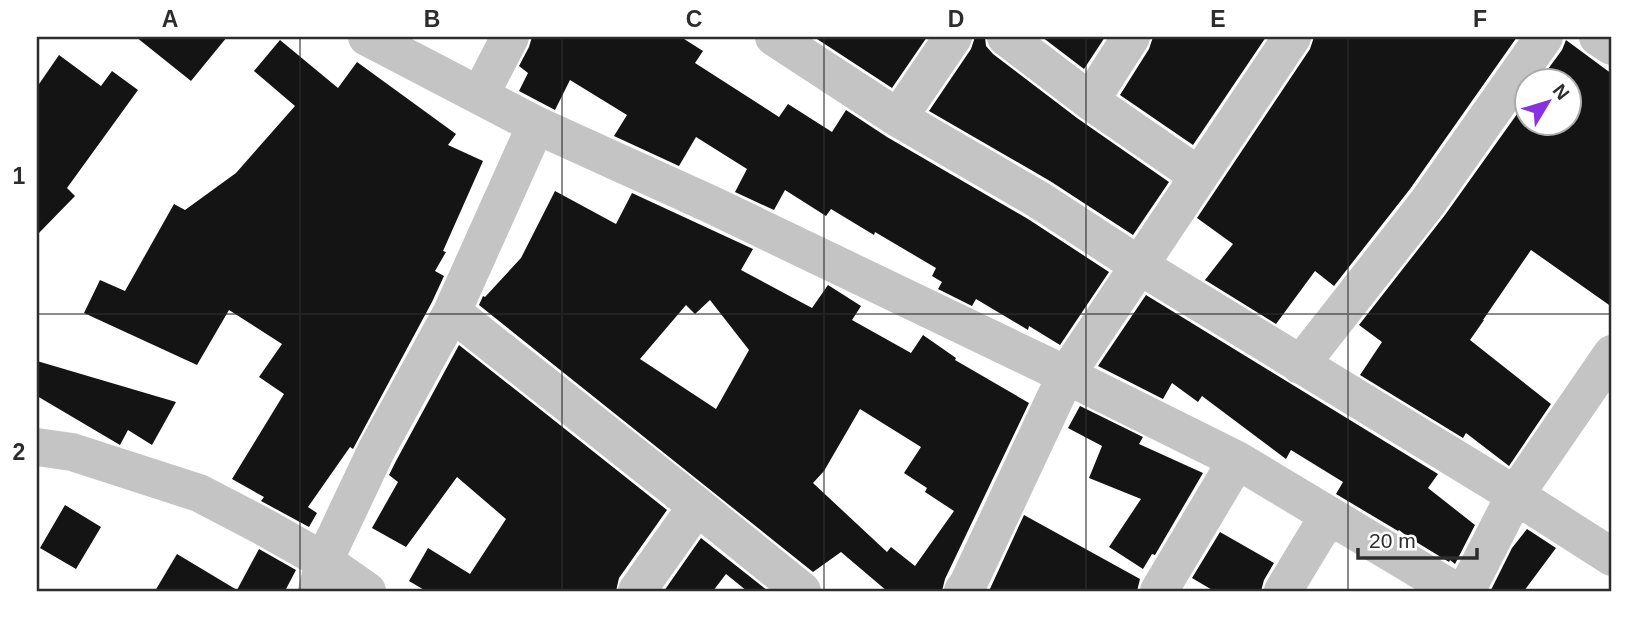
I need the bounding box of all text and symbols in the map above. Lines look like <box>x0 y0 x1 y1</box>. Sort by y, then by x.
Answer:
text: A <box>162 6 178 32</box>
text: B <box>424 6 440 32</box>
text: C <box>686 6 702 32</box>
text: D <box>948 6 964 32</box>
text: E <box>1210 6 1226 32</box>
text: F <box>1473 6 1487 32</box>
north arrow <box>1512 66 1582 136</box>
text: N <box>1549 80 1574 104</box>
text: 1 <box>13 163 26 189</box>
text: 2 <box>13 439 25 465</box>
scale bar <box>1358 516 1478 560</box>
text: 20 m <box>1369 529 1416 552</box>

